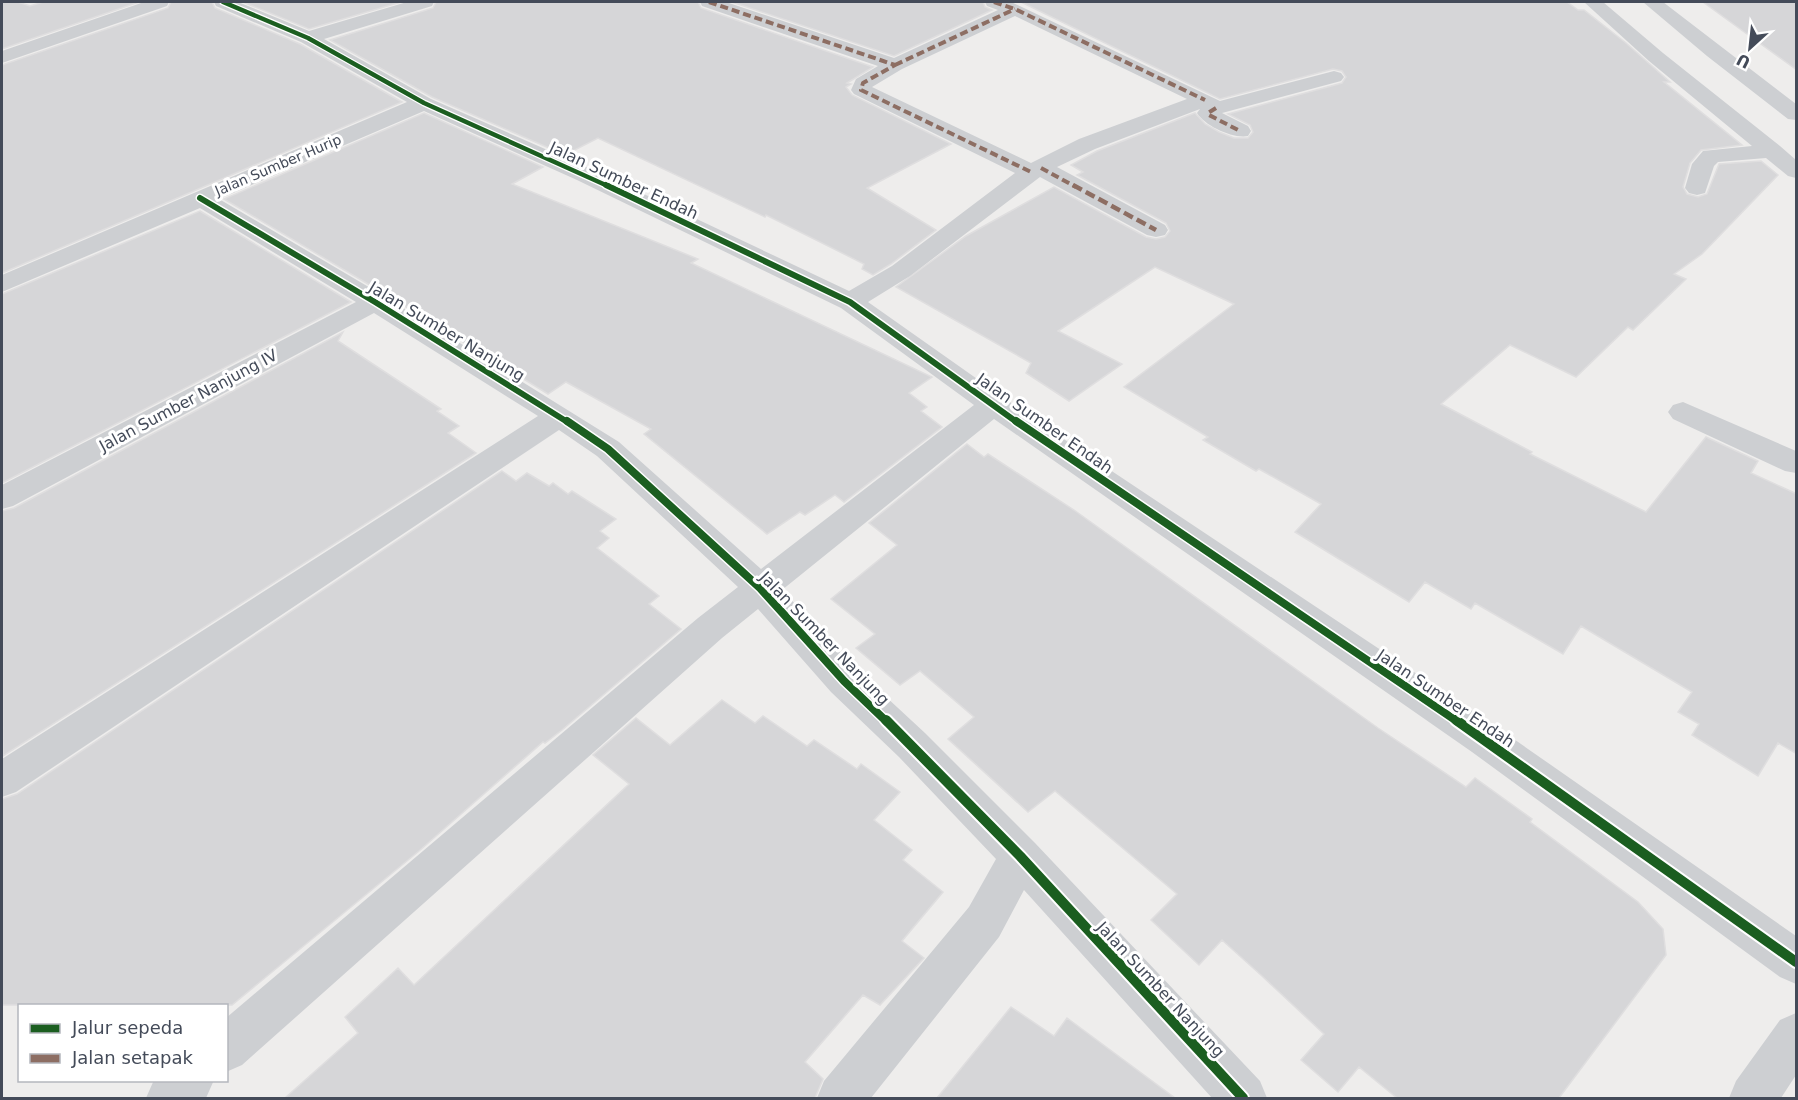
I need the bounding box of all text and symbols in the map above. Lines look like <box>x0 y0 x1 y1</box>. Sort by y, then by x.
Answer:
north arrow <box>1720 18 1780 78</box>
text: U <box>1733 50 1754 72</box>
street label: Jalan Sumber Hurip <box>212 131 344 199</box>
street label: Jalan Sumber Endah <box>545 137 701 223</box>
street label: Jalan Sumber Nanjung <box>365 277 528 385</box>
street label: Jalan Sumber Nanjung IV <box>95 345 281 456</box>
street label: Jalan Sumber Endah <box>972 369 1116 478</box>
street label: Jalan Sumber Nanjung <box>755 567 893 709</box>
street label: Jalan Sumber Endah <box>1372 645 1518 752</box>
street label: Jalan Sumber Nanjung <box>1092 917 1228 1061</box>
legend <box>18 1004 228 1082</box>
text: Jalur sepeda <box>71 1017 183 1038</box>
text: Jalan setapak <box>71 1047 193 1068</box>

